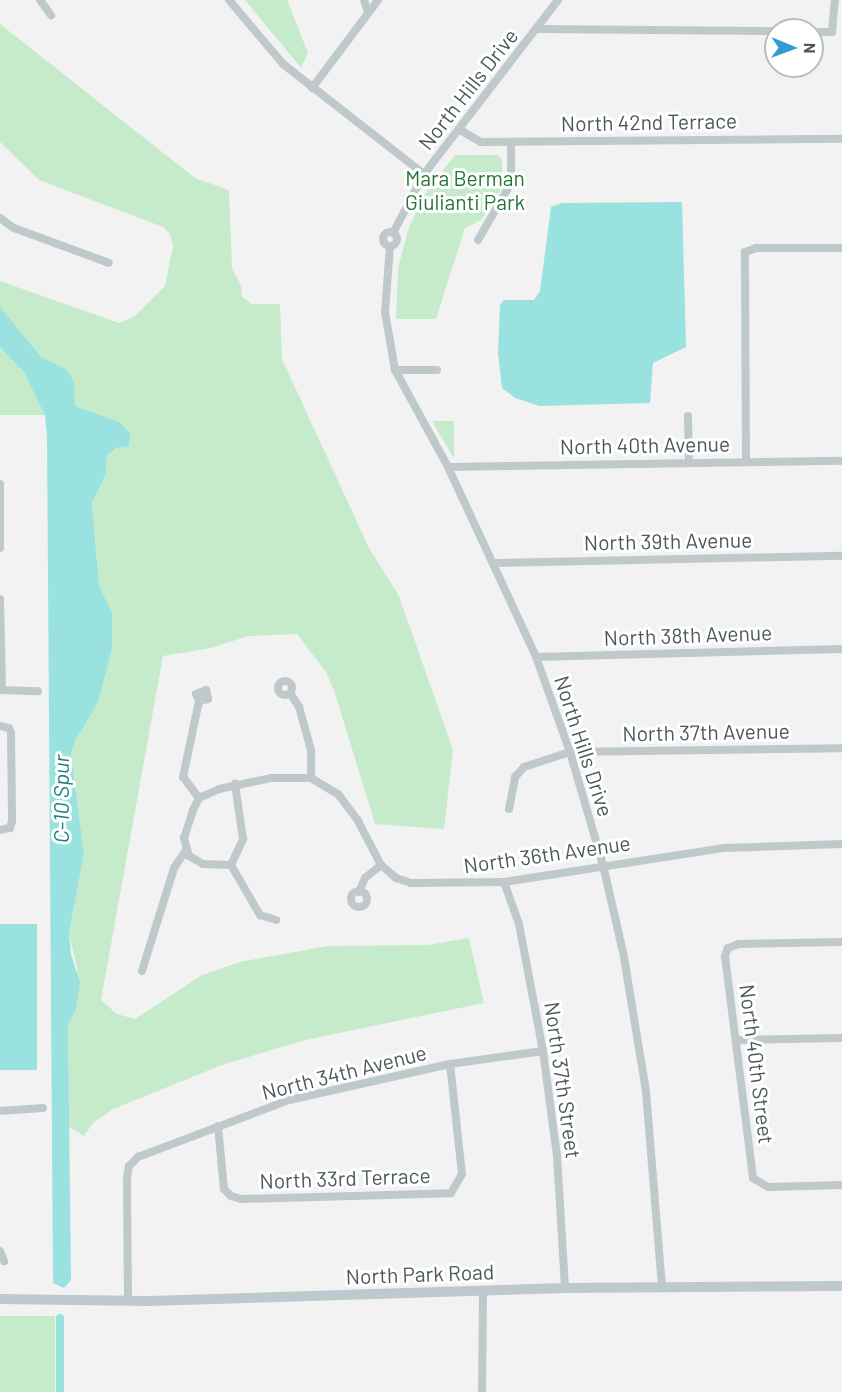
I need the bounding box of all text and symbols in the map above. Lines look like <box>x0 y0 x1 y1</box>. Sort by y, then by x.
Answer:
north arrow <box>764 18 824 78</box>
street label: North Hills Drive <box>413 23 523 155</box>
text: N <box>801 43 820 54</box>
street label: North 42nd Terrace <box>561 108 737 136</box>
park label: Mara Berman Giulianti Park <box>405 165 525 215</box>
street label: North 40th Avenue <box>560 431 730 459</box>
street label: North 39th Avenue <box>584 527 752 555</box>
street label: North 38th Avenue <box>603 619 773 651</box>
street label: North Hills Drive <box>549 672 619 820</box>
street label: North 37th Avenue <box>622 718 790 746</box>
water label: C-10 Spur <box>48 755 74 843</box>
street label: North 36th Avenue <box>462 830 632 878</box>
street label: North 40th Street <box>735 983 779 1145</box>
street label: North 37th Street <box>540 1000 586 1160</box>
street label: North 34th Avenue <box>259 1039 429 1105</box>
street label: North 33rd Terrace <box>259 1162 431 1194</box>
street label: North Park Road <box>345 1259 495 1289</box>

